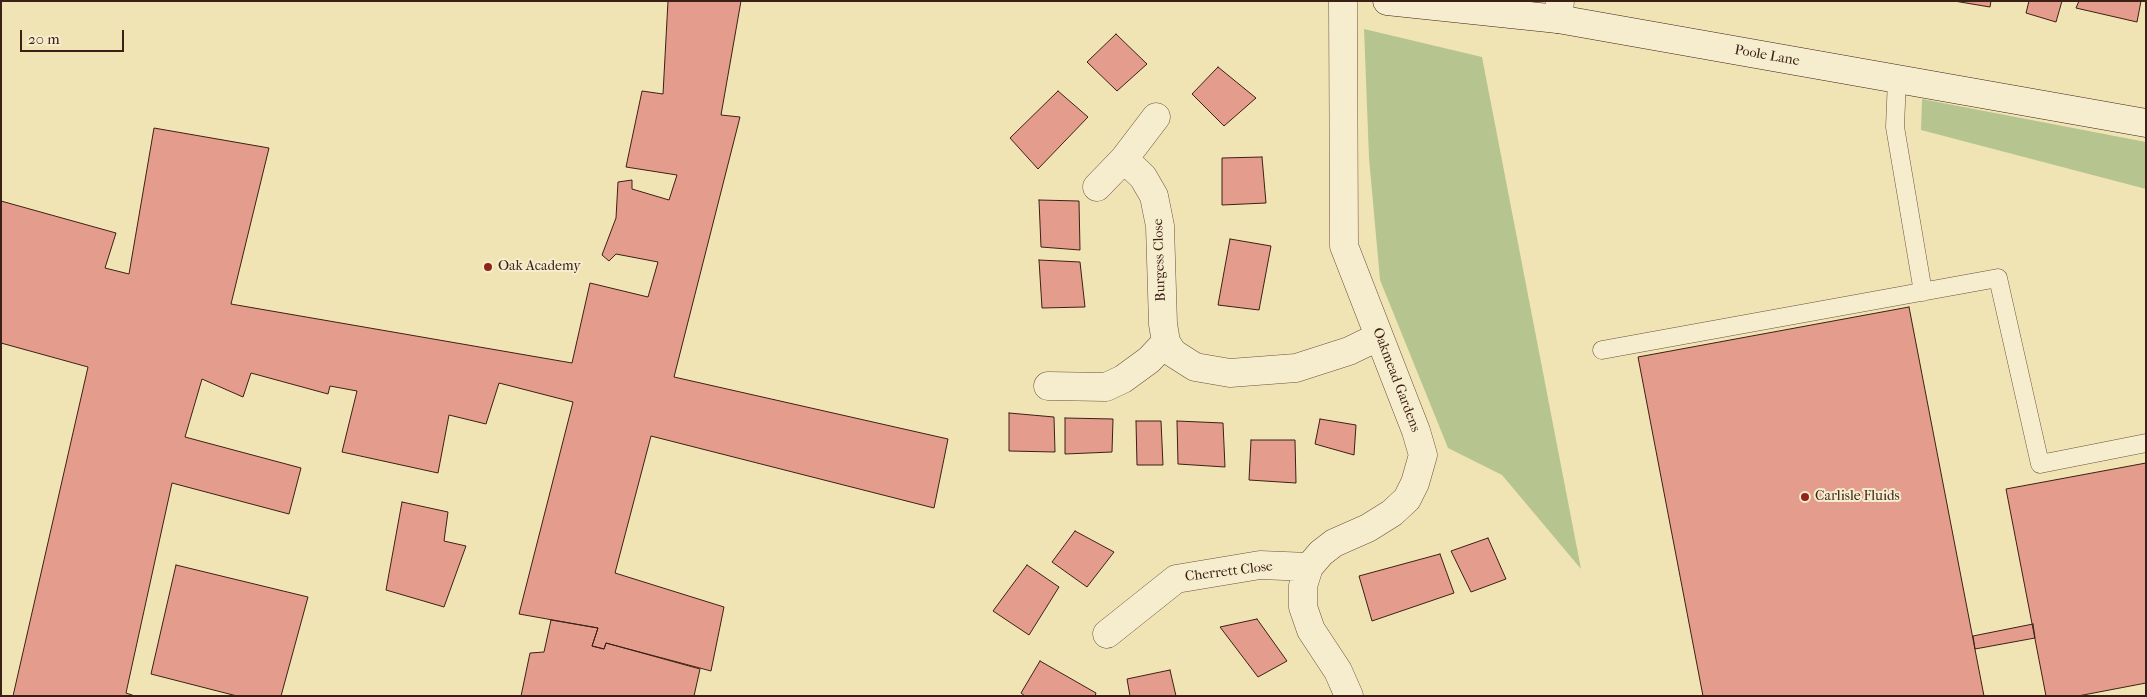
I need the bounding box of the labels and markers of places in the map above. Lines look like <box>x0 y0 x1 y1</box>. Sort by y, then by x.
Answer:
place label: Oak Academy <box>498 259 581 275</box>
marker: Oak Academy <box>482 261 494 273</box>
place label: Carlisle Fluids <box>1815 489 1900 505</box>
marker: Carlisle Fluids <box>1799 491 1811 503</box>

